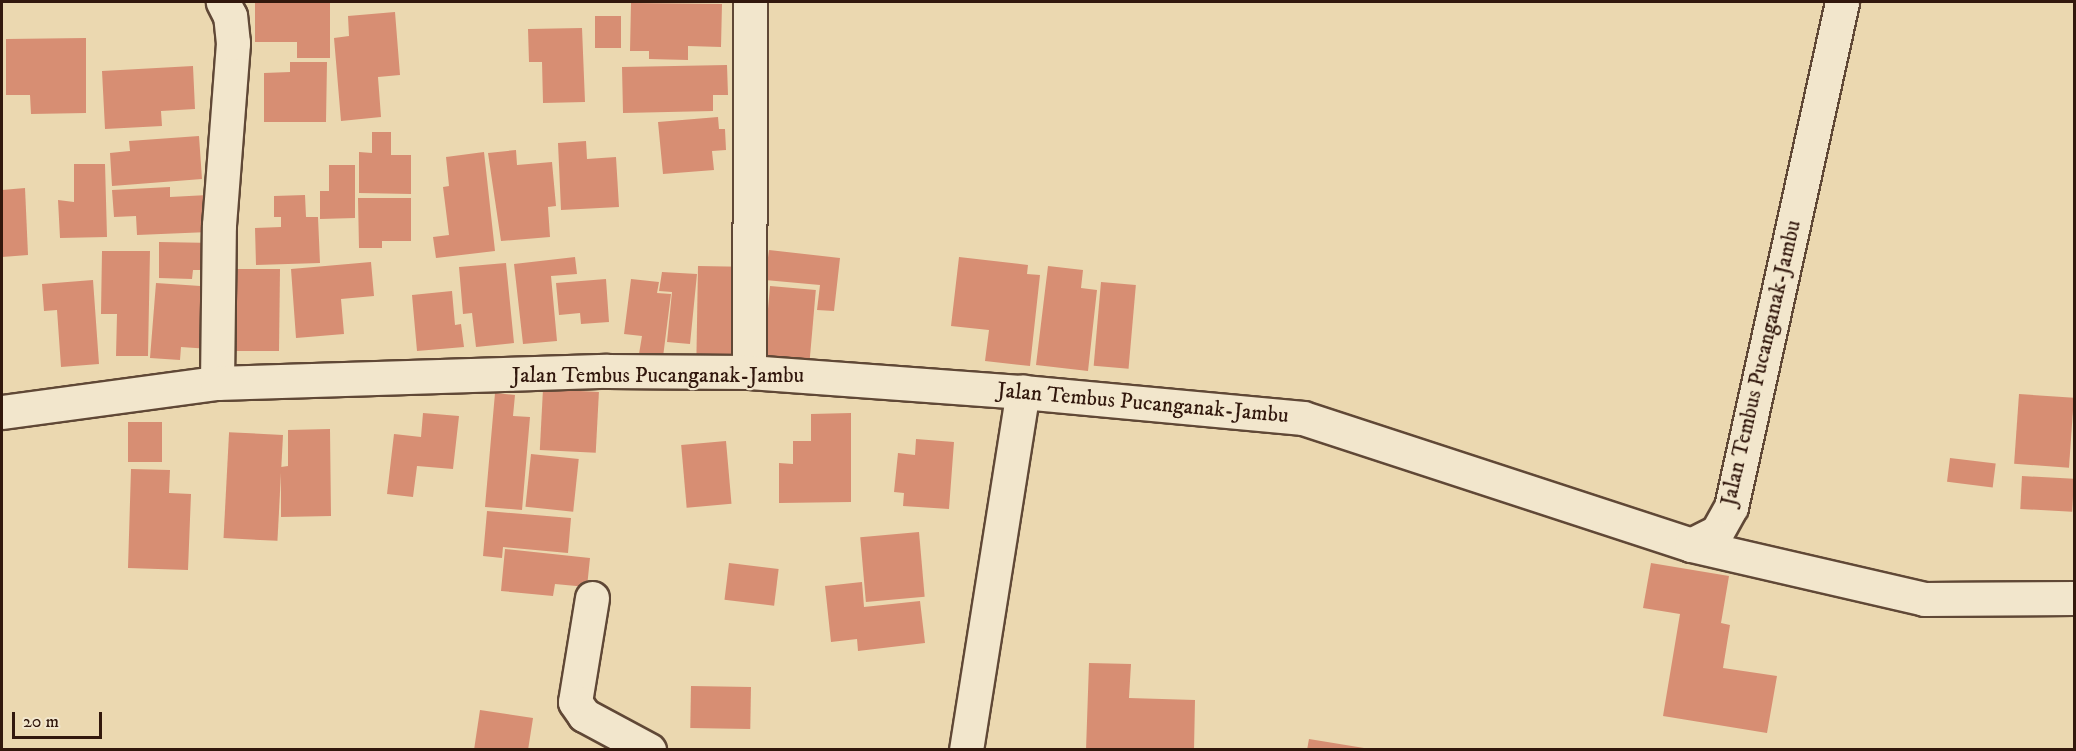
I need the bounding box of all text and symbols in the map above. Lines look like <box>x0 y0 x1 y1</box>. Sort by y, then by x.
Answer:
street label: Jalan Tembus Pucanganak-Jambu <box>1715 218 1807 508</box>
street label: Jalan Tembus Pucanganak-Jambu <box>512 363 804 389</box>
street label: Jalan Tembus Pucanganak-Jambu <box>996 377 1290 429</box>
scale bar <box>15 700 105 738</box>
text: 20 m <box>23 711 59 733</box>

